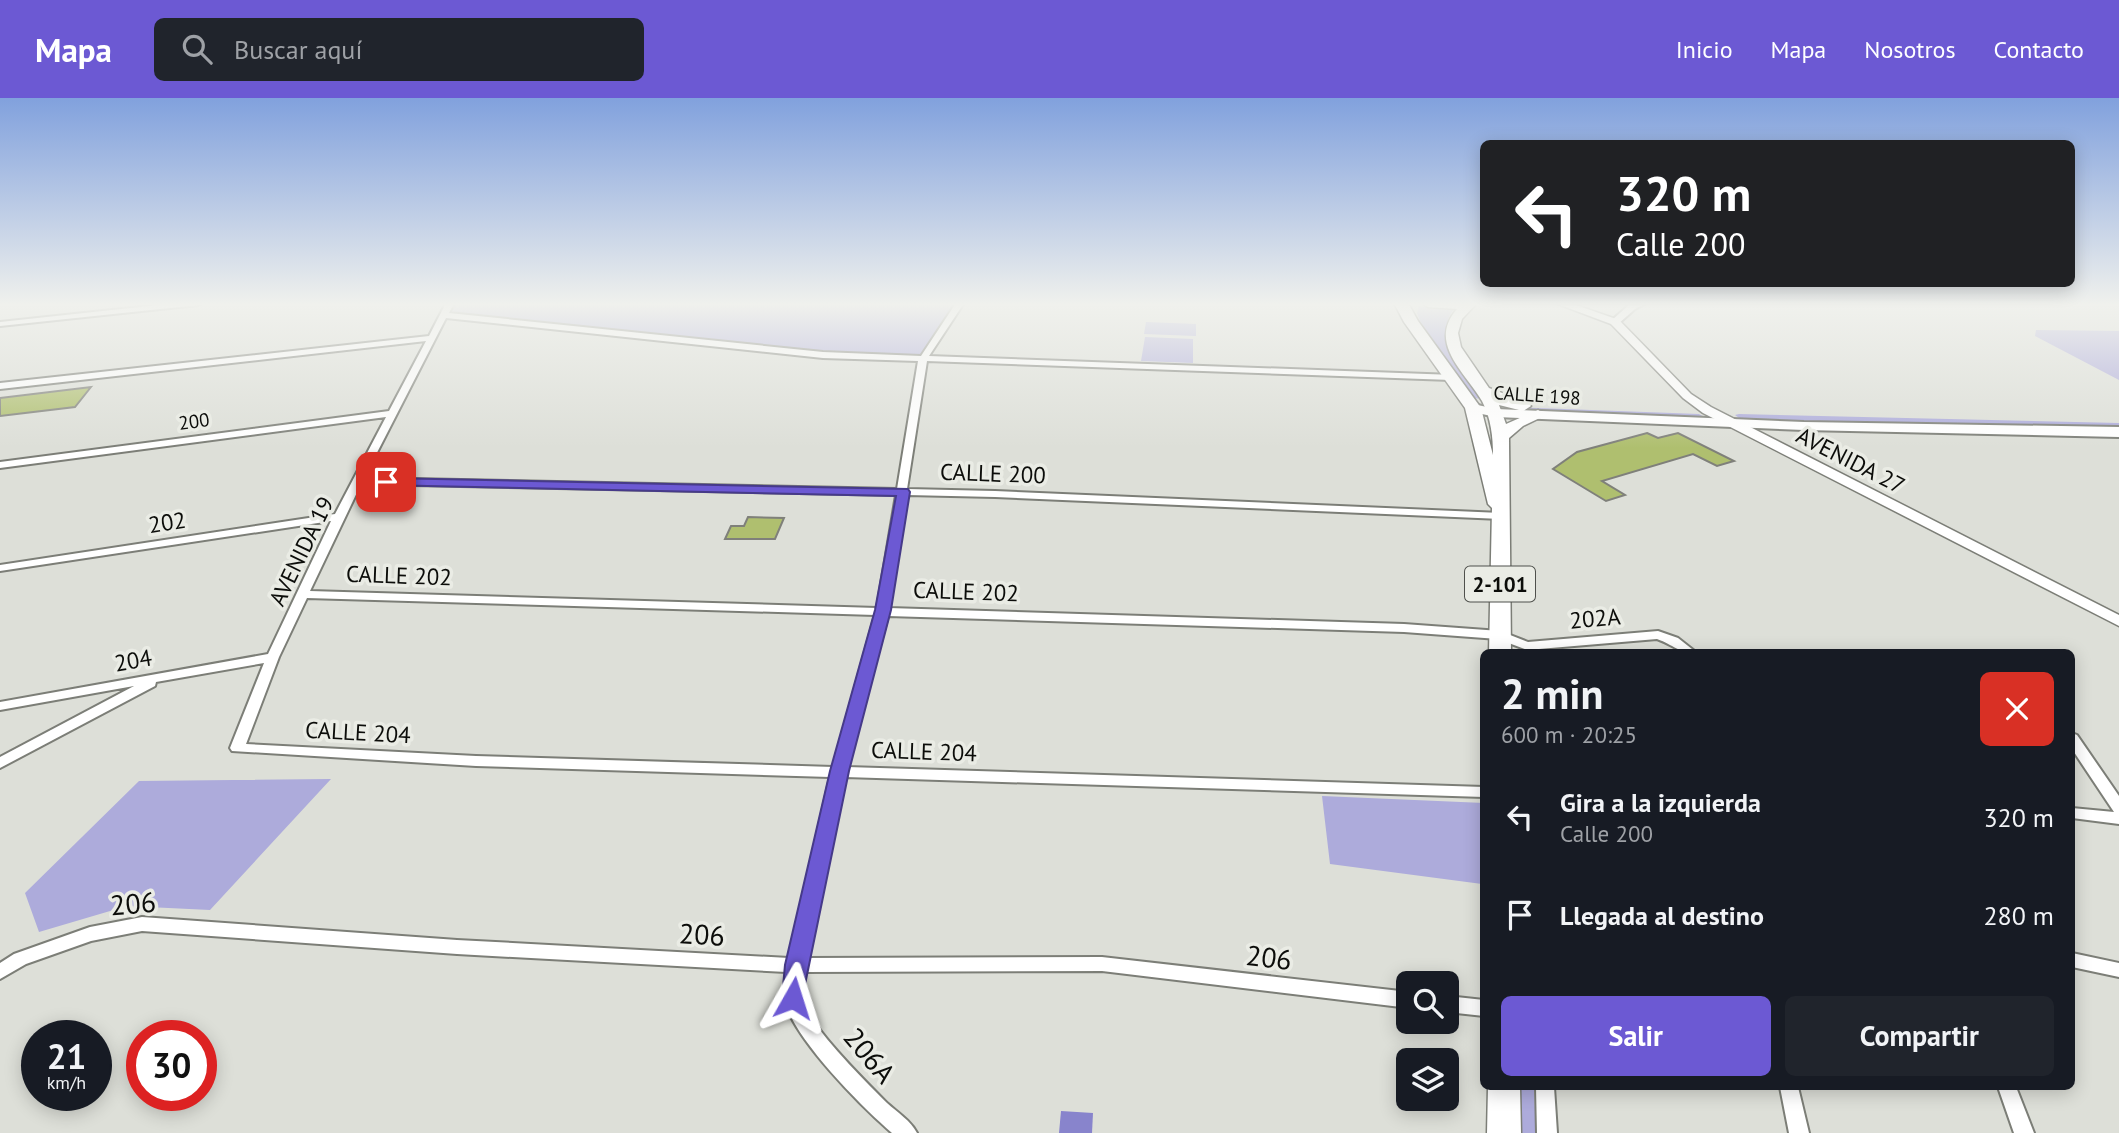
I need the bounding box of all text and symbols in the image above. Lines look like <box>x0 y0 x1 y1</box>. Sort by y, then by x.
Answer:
search box <box>154 18 644 81</box>
text: Mapa <box>35 28 112 71</box>
icon: search <box>178 30 216 68</box>
text: Buscar aquí <box>234 33 362 66</box>
text: Inicio <box>1676 34 1733 65</box>
text: Mapa <box>1771 34 1826 65</box>
text: Nosotros <box>1864 34 1956 65</box>
text: Contacto <box>1994 34 2084 65</box>
text: 320 m <box>1616 161 1751 225</box>
icon: left <box>1501 168 1592 259</box>
text: Calle 200 <box>1616 223 1745 265</box>
street label: CALLE 198 <box>1493 380 1581 410</box>
street label: 200 <box>177 407 211 435</box>
street label: AVENIDA 27 <box>1792 420 1910 500</box>
pin <box>356 452 416 512</box>
street label: CALLE 200 <box>940 457 1046 489</box>
icon: arrive <box>367 463 405 501</box>
street label: AVENIDA 19 <box>262 492 340 610</box>
street label: 202 <box>146 505 188 539</box>
street label: CALLE 202 <box>346 559 452 591</box>
road number: 2-101 <box>1465 566 1535 602</box>
street label: CALLE 202 <box>913 575 1019 607</box>
street label: 202A <box>1568 601 1622 635</box>
street label: 204 <box>112 642 154 678</box>
text: 2 min <box>1501 666 1603 721</box>
button: close <box>1980 672 2054 746</box>
street label: CALLE 204 <box>304 715 412 749</box>
text: 600 m · 20:25 <box>1501 720 1637 749</box>
street label: CALLE 204 <box>871 735 978 767</box>
text: Gira a la izquierda <box>1560 786 1761 819</box>
icon: left <box>1501 798 1539 836</box>
text: 320 m <box>1983 801 2054 834</box>
text: Calle 200 <box>1560 819 1653 848</box>
street label: 206 <box>109 883 157 923</box>
icon: arrive <box>1501 896 1539 934</box>
text: Llegada al destino <box>1560 899 1764 932</box>
text: 280 m <box>1983 899 2054 932</box>
street label: 206 <box>678 914 726 954</box>
street label: 206 <box>1244 936 1294 978</box>
position arrow <box>756 961 830 1035</box>
map controls <box>1396 971 1459 1111</box>
button: search <box>1396 971 1459 1034</box>
button: Salir <box>1501 996 1771 1076</box>
button: Compartir <box>1785 996 2054 1076</box>
street label: 206A <box>836 1019 905 1091</box>
speed limit sign: 30 <box>126 1020 217 1111</box>
text: 21 <box>47 1033 86 1079</box>
button: layers <box>1396 1048 1459 1111</box>
text: km/h <box>47 1071 86 1094</box>

